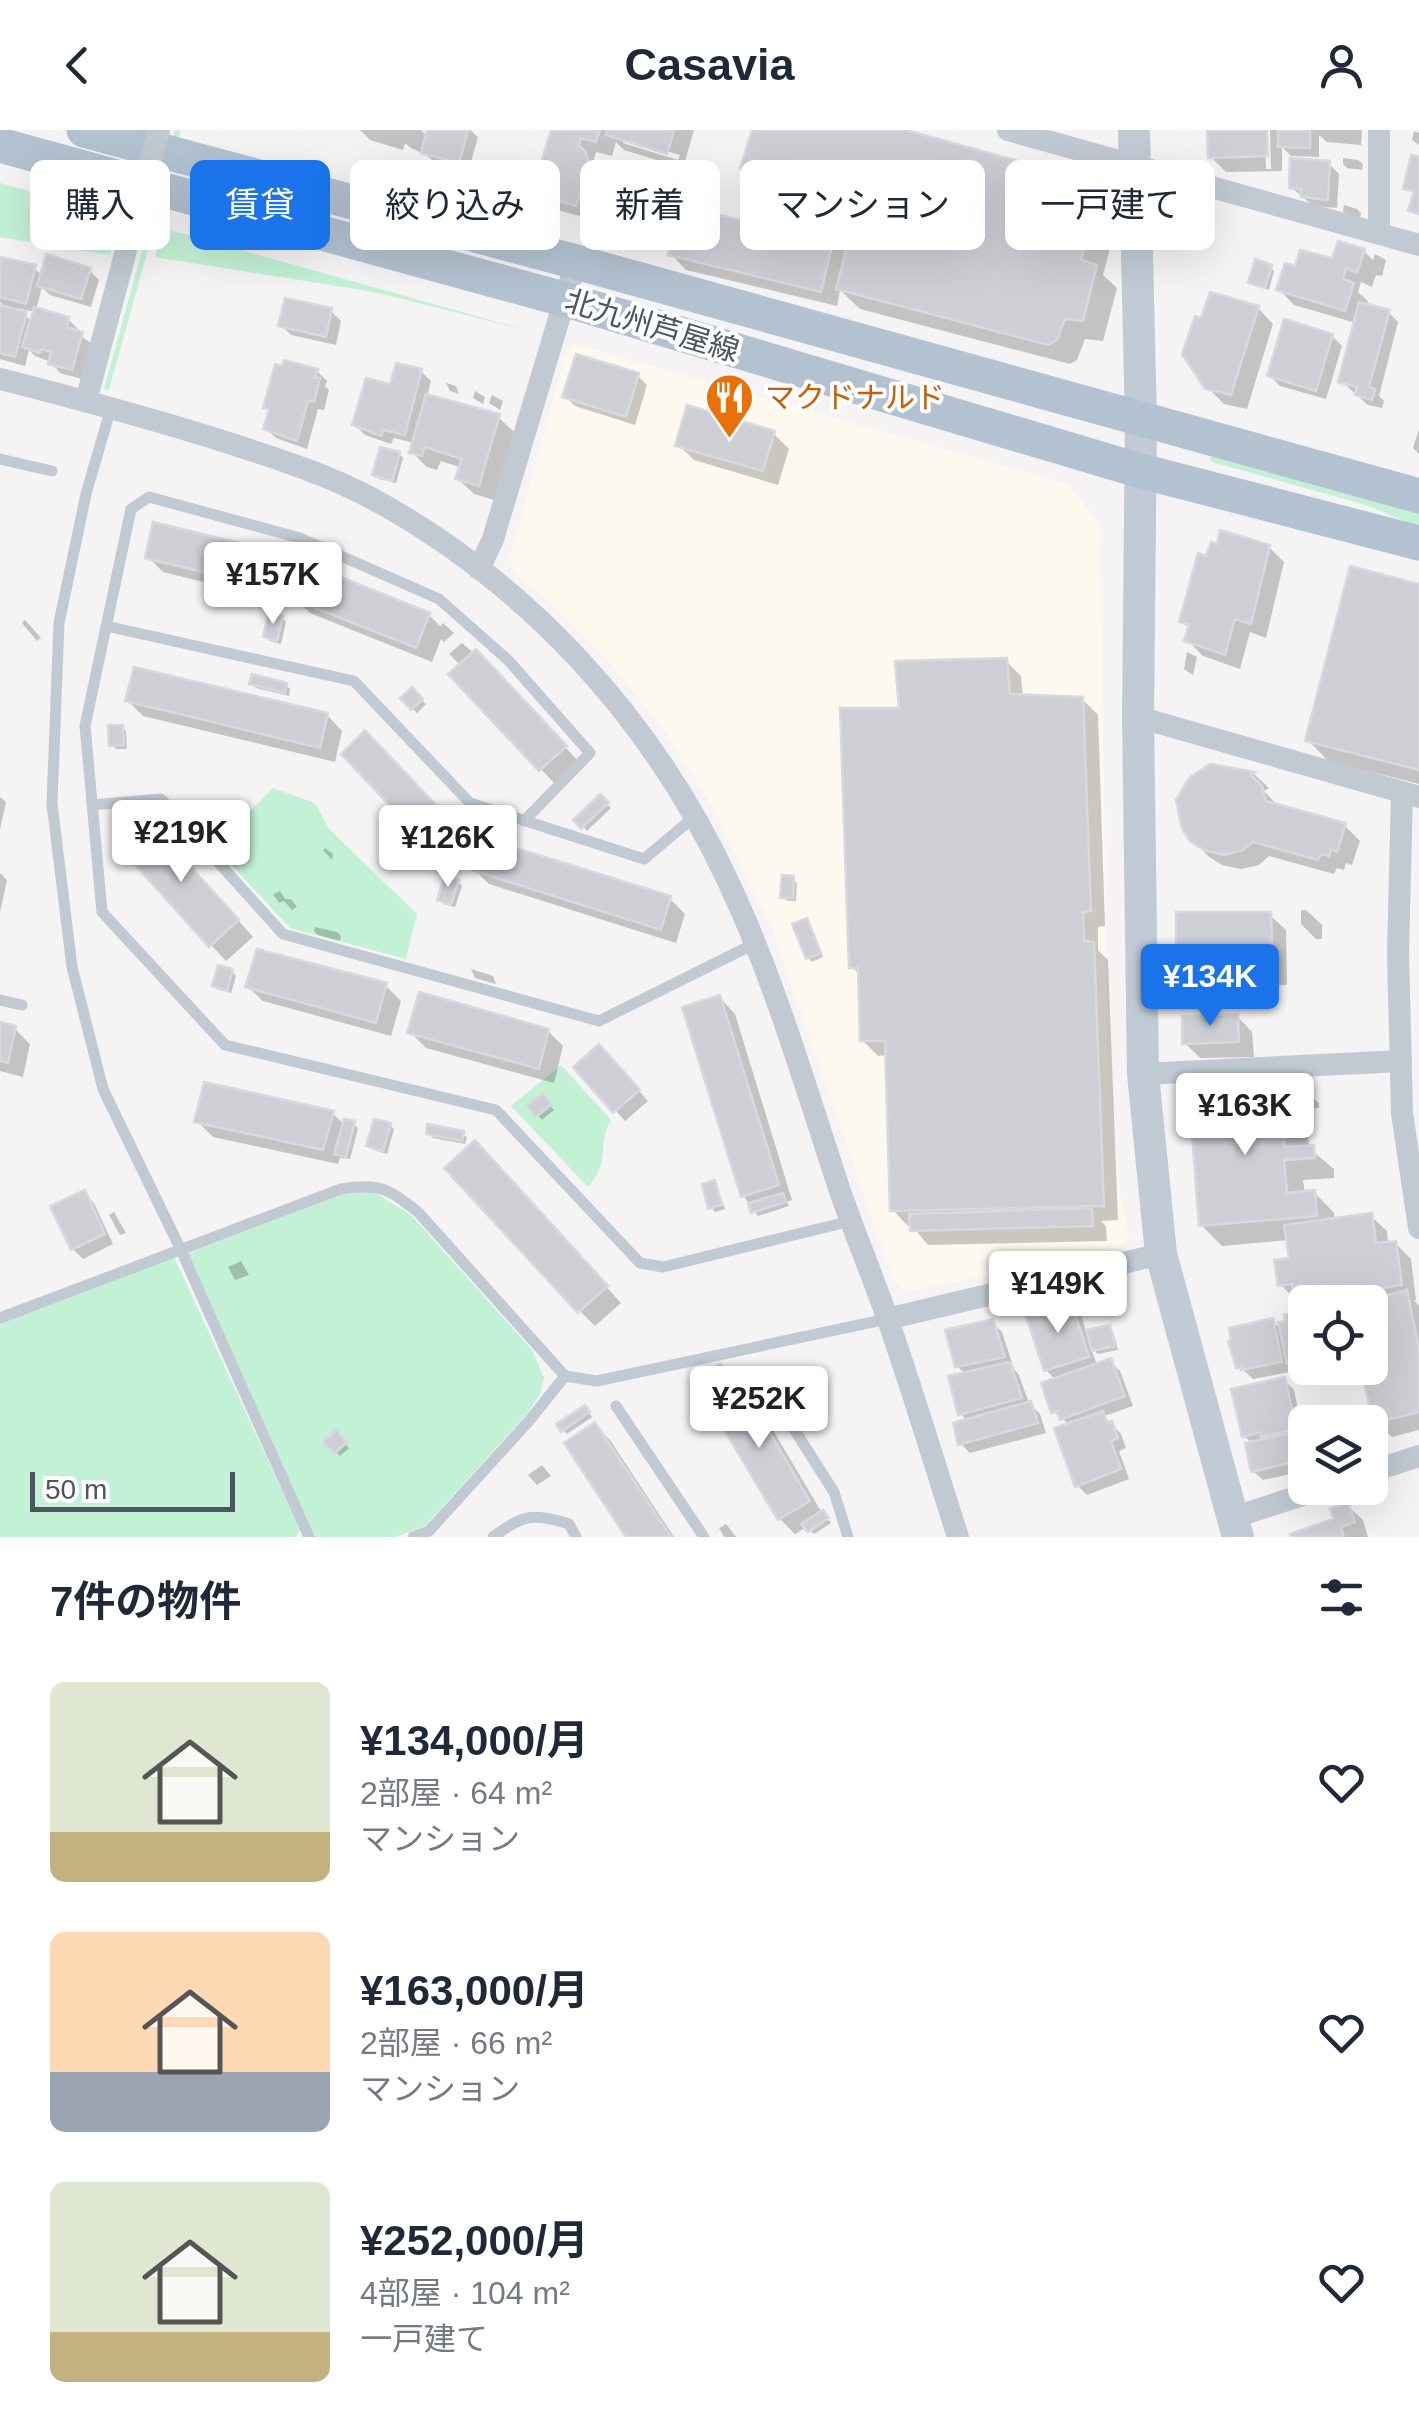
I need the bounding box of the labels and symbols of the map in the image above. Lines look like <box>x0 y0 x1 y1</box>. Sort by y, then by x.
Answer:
street label: 北九州芦屋線 <box>561 283 743 368</box>
restaurant icon: マクドナルド <box>704 372 756 440</box>
place label: マクドナルド <box>765 381 945 414</box>
pin: ¥157K <box>203 542 343 627</box>
pin: ¥219K <box>111 800 251 885</box>
pin: ¥126K <box>378 805 518 890</box>
pin: ¥134K <box>1140 944 1280 1029</box>
pin: ¥163K <box>1175 1073 1315 1158</box>
pin: ¥149K <box>988 1251 1128 1336</box>
pin: ¥252K <box>689 1366 829 1451</box>
scale bar <box>30 1467 235 1512</box>

